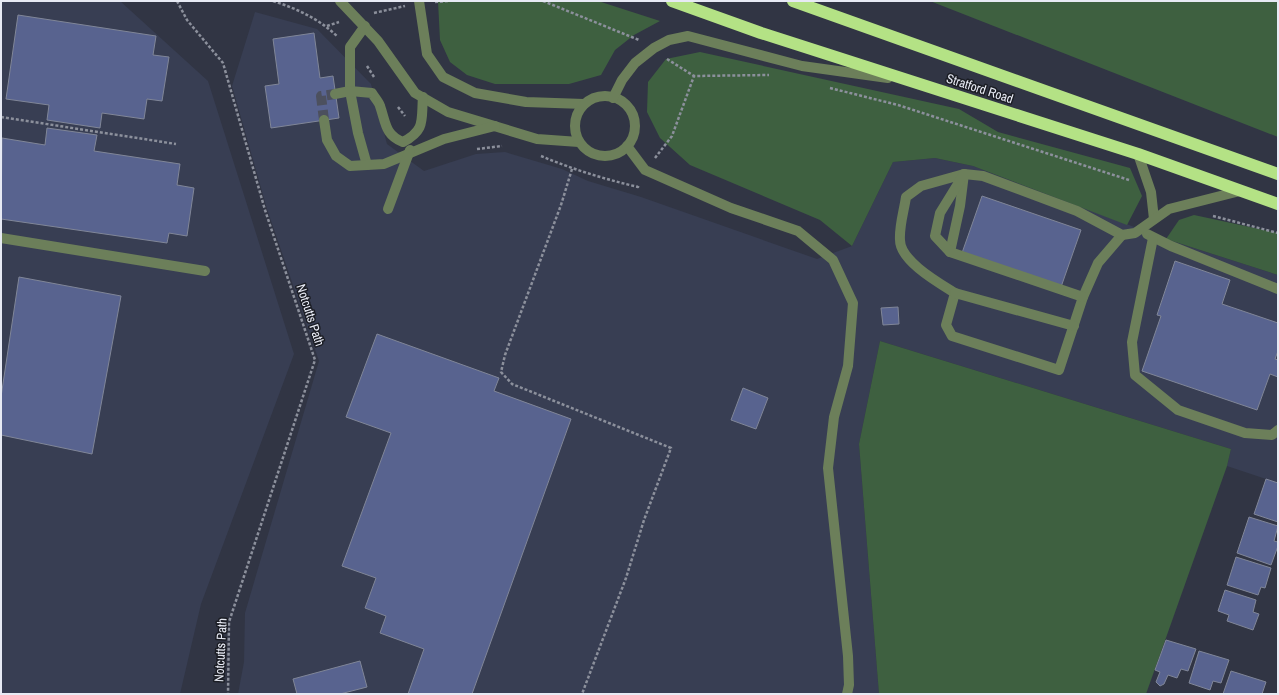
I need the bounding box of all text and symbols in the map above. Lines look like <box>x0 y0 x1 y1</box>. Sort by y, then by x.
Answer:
street label: Stratford Road <box>944 70 1016 107</box>
street label: Notcutts Path <box>293 282 329 348</box>
street label: Notcutts Path <box>210 618 231 682</box>

